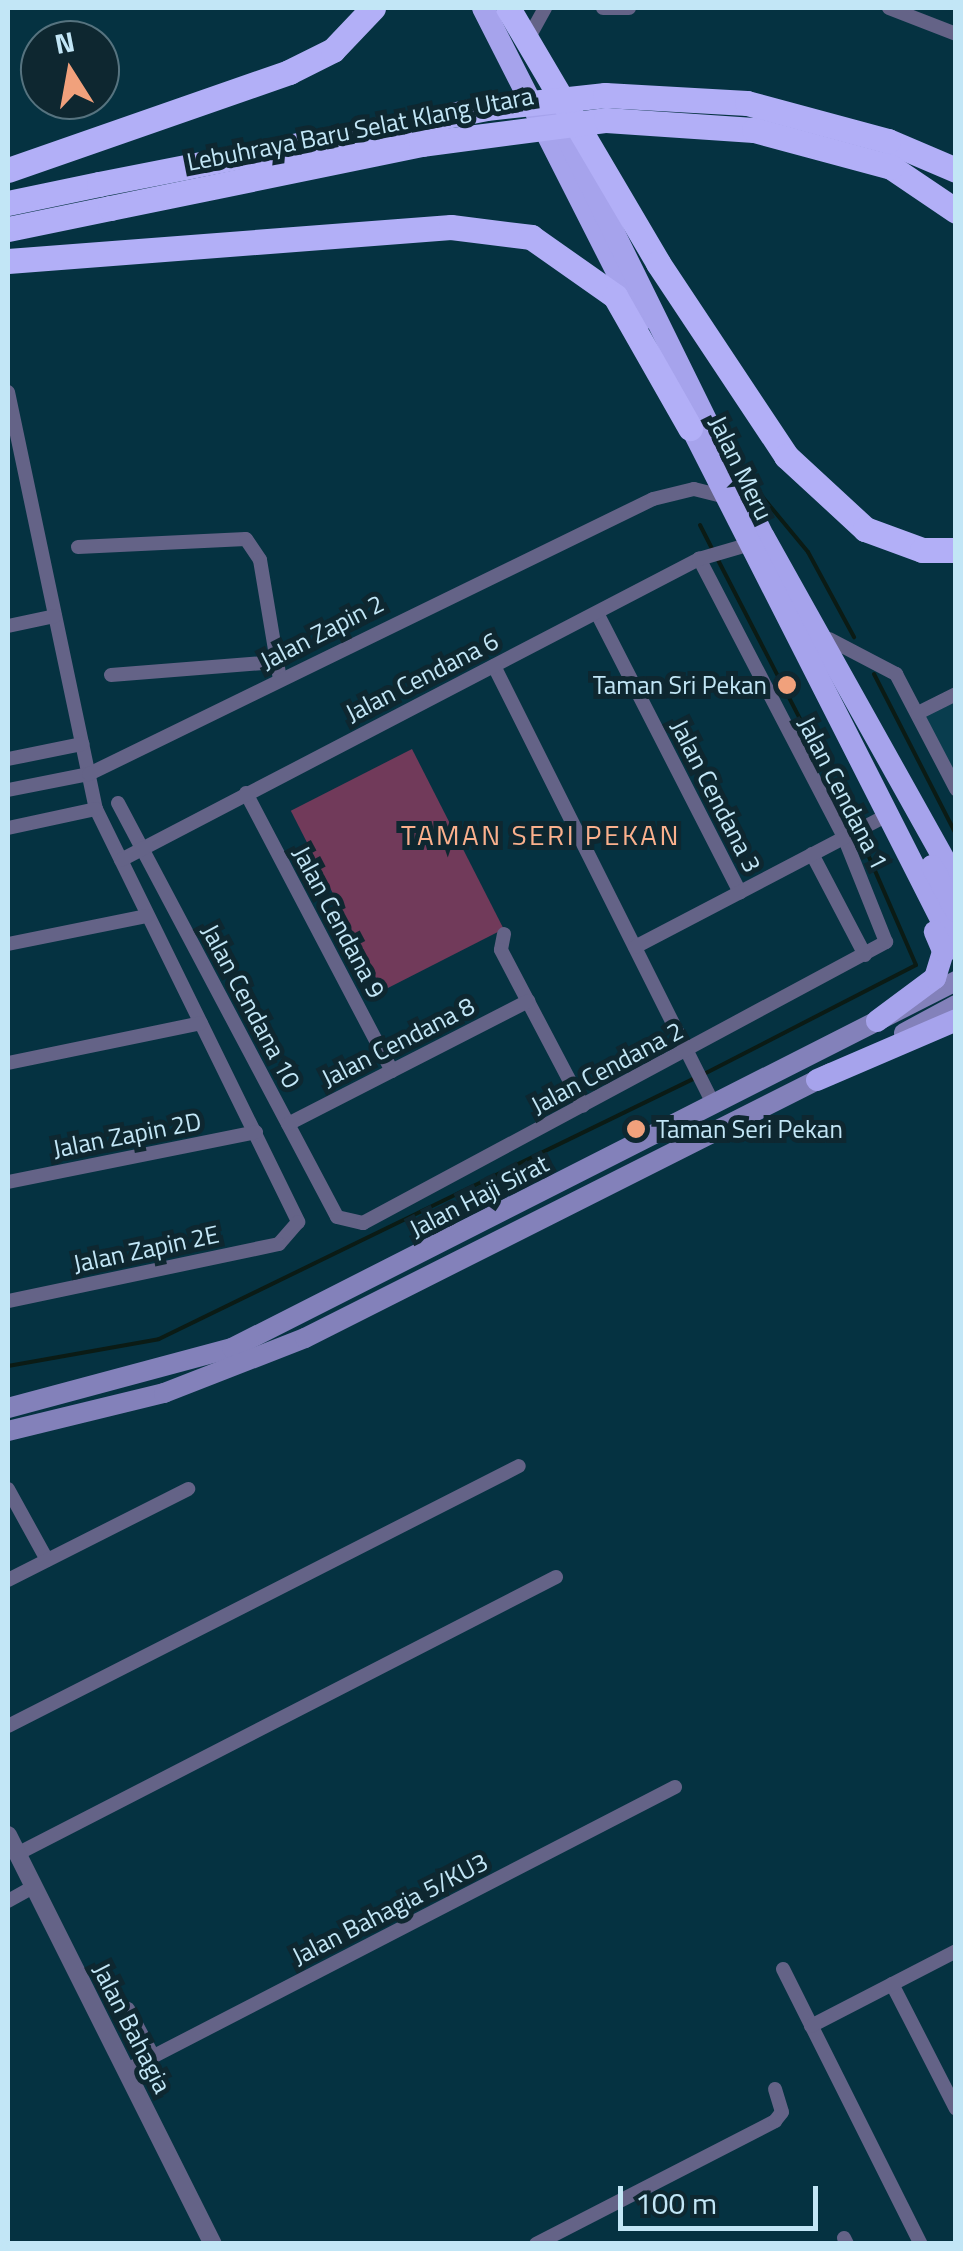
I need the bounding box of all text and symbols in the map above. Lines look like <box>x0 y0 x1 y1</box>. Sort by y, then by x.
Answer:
text: N <box>51 19 78 65</box>
north arrow <box>20 20 120 120</box>
street label: Lebuhraya Baru Selat Klang Utara <box>184 81 536 177</box>
street label: Jalan Meru <box>703 411 779 525</box>
street label: Jalan Zapin 2 <box>255 588 389 676</box>
street label: Jalan Cendana 6 <box>341 626 503 728</box>
place label: Taman Sri Pekan <box>593 670 767 700</box>
marker: Taman Sri Pekan <box>776 674 798 696</box>
street label: Jalan Cendana 1 <box>792 712 894 874</box>
street label: Jalan Cendana 3 <box>665 715 767 877</box>
district label: TAMAN SERI PEKAN <box>401 818 681 852</box>
street label: Jalan Cendana 9 <box>286 841 392 1003</box>
street label: Jalan Cendana 10 <box>195 919 307 1093</box>
street label: Jalan Cendana 8 <box>317 991 479 1093</box>
street label: Jalan Cendana 2 <box>526 1015 688 1121</box>
street label: Jalan Zapin 2D <box>50 1106 204 1164</box>
place label: Taman Seri Pekan <box>656 1114 843 1144</box>
marker: Taman Seri Pekan <box>625 1118 647 1140</box>
street label: Jalan Haji Sirat <box>405 1148 553 1244</box>
street label: Jalan Zapin 2E <box>70 1219 222 1279</box>
street label: Jalan Bahagia 5/KU3 <box>287 1847 493 1971</box>
street label: Jalan Bahagia <box>86 1958 178 2098</box>
scale bar <box>623 2166 823 2228</box>
text: 100 m <box>635 2180 717 2226</box>

